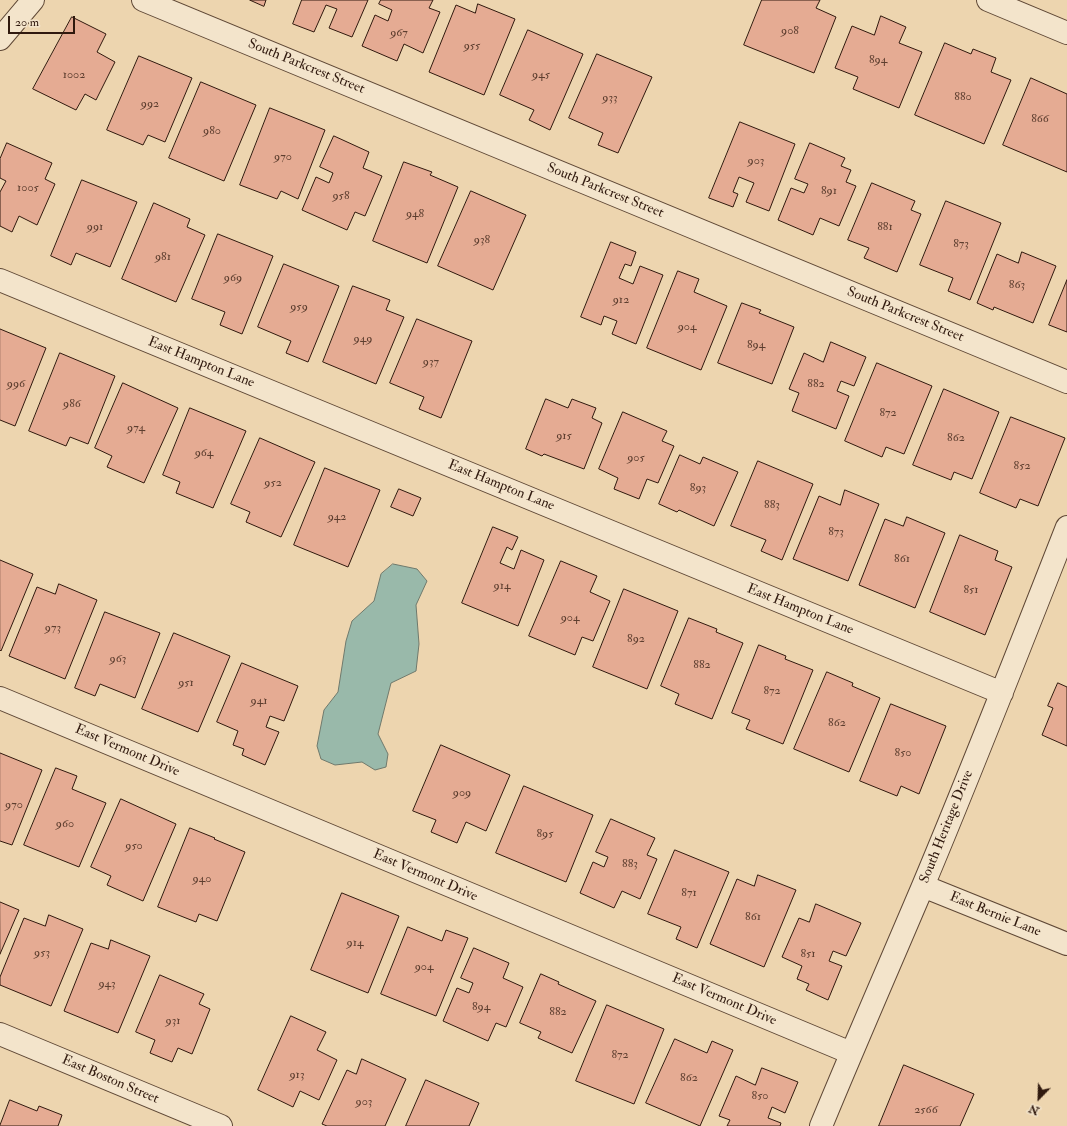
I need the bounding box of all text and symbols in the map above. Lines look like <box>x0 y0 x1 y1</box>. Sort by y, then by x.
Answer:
scale bar <box>10 8 77 34</box>
text: 20 m <box>15 15 39 30</box>
house number: 908 <box>781 24 799 38</box>
house number: 967 <box>390 26 408 40</box>
street label: South Parkcrest Street <box>245 36 367 98</box>
house number: 955 <box>464 39 480 53</box>
house number: 894 <box>869 53 887 67</box>
house number: 1002 <box>63 68 85 82</box>
house number: 945 <box>532 68 550 82</box>
house number: 880 <box>954 90 972 104</box>
house number: 933 <box>602 91 618 105</box>
house number: 992 <box>141 97 159 111</box>
house number: 866 <box>1031 112 1049 126</box>
house number: 980 <box>203 124 221 138</box>
house number: 970 <box>274 150 292 164</box>
house number: 903 <box>748 154 764 168</box>
street label: South Parkcrest Street <box>544 160 666 222</box>
house number: 1005 <box>17 181 39 195</box>
house number: 891 <box>821 184 837 198</box>
house number: 958 <box>332 189 350 203</box>
house number: 948 <box>406 207 424 221</box>
house number: 991 <box>87 220 103 234</box>
house number: 881 <box>877 220 893 234</box>
house number: 938 <box>474 233 490 247</box>
house number: 873 <box>953 237 969 251</box>
house number: 981 <box>155 250 171 264</box>
house number: 969 <box>224 271 242 285</box>
house number: 863 <box>1009 278 1025 292</box>
street label: South Parkcrest Street <box>844 284 966 346</box>
house number: 912 <box>613 293 629 307</box>
house number: 959 <box>290 300 308 314</box>
house number: 904 <box>678 320 696 334</box>
house number: 949 <box>354 332 372 346</box>
street label: East Hampton Lane <box>145 334 257 392</box>
house number: 894 <box>747 338 765 352</box>
house number: 937 <box>423 355 439 369</box>
house number: 996 <box>7 377 25 391</box>
house number: 882 <box>807 377 825 391</box>
house number: 986 <box>63 397 81 411</box>
house number: 872 <box>879 406 897 420</box>
house number: 974 <box>127 421 145 435</box>
house number: 915 <box>556 429 572 443</box>
house number: 862 <box>947 431 965 445</box>
house number: 964 <box>195 446 213 460</box>
house number: 905 <box>627 451 645 465</box>
street label: East Hampton Lane <box>445 457 557 515</box>
house number: 852 <box>1014 459 1030 473</box>
house number: 952 <box>264 476 282 490</box>
house number: 893 <box>690 481 706 495</box>
house number: 883 <box>764 498 780 512</box>
house number: 942 <box>328 510 346 524</box>
house number: 873 <box>828 525 844 539</box>
house number: 861 <box>894 552 910 566</box>
house number: 914 <box>494 579 510 593</box>
street label: East Hampton Lane <box>744 581 856 639</box>
house number: 851 <box>963 583 979 597</box>
house number: 904 <box>561 611 579 625</box>
house number: 973 <box>45 621 61 635</box>
house number: 892 <box>627 632 645 646</box>
house number: 963 <box>110 652 126 666</box>
house number: 882 <box>693 658 711 672</box>
house number: 951 <box>178 676 194 690</box>
house number: 872 <box>763 684 781 698</box>
house number: 941 <box>251 694 267 708</box>
house number: 862 <box>828 716 846 730</box>
street label: East Vermont Drive <box>72 721 182 781</box>
house number: 850 <box>895 746 911 760</box>
street label: South Heritage Drive <box>917 768 977 886</box>
house number: 909 <box>453 786 471 800</box>
house number: 970 <box>5 798 23 812</box>
house number: 960 <box>56 817 74 831</box>
house number: 895 <box>536 827 554 841</box>
house number: 950 <box>125 839 143 853</box>
street label: East Vermont Drive <box>370 846 480 906</box>
house number: 883 <box>622 857 638 871</box>
house number: 940 <box>193 872 211 886</box>
house number: 871 <box>681 886 697 900</box>
street label: East Bernie Lane <box>947 889 1043 941</box>
house number: 861 <box>745 910 761 924</box>
house number: 914 <box>347 936 363 950</box>
house number: 953 <box>34 946 50 960</box>
house number: 851 <box>800 947 816 961</box>
house number: 904 <box>415 960 433 974</box>
street label: East Vermont Drive <box>669 970 779 1030</box>
house number: 943 <box>98 977 116 991</box>
house number: 894 <box>472 1000 490 1014</box>
house number: 882 <box>549 1005 567 1019</box>
house number: 931 <box>165 1014 181 1028</box>
house number: 872 <box>611 1048 629 1062</box>
street label: East Boston Street <box>59 1052 161 1108</box>
house number: 913 <box>290 1068 304 1082</box>
house number: 862 <box>680 1071 698 1085</box>
north arrow <box>1019 1078 1059 1118</box>
house number: 850 <box>752 1089 768 1103</box>
house number: 903 <box>356 1095 372 1109</box>
text: N <box>1027 1102 1041 1117</box>
house number: 2566 <box>914 1103 938 1117</box>

